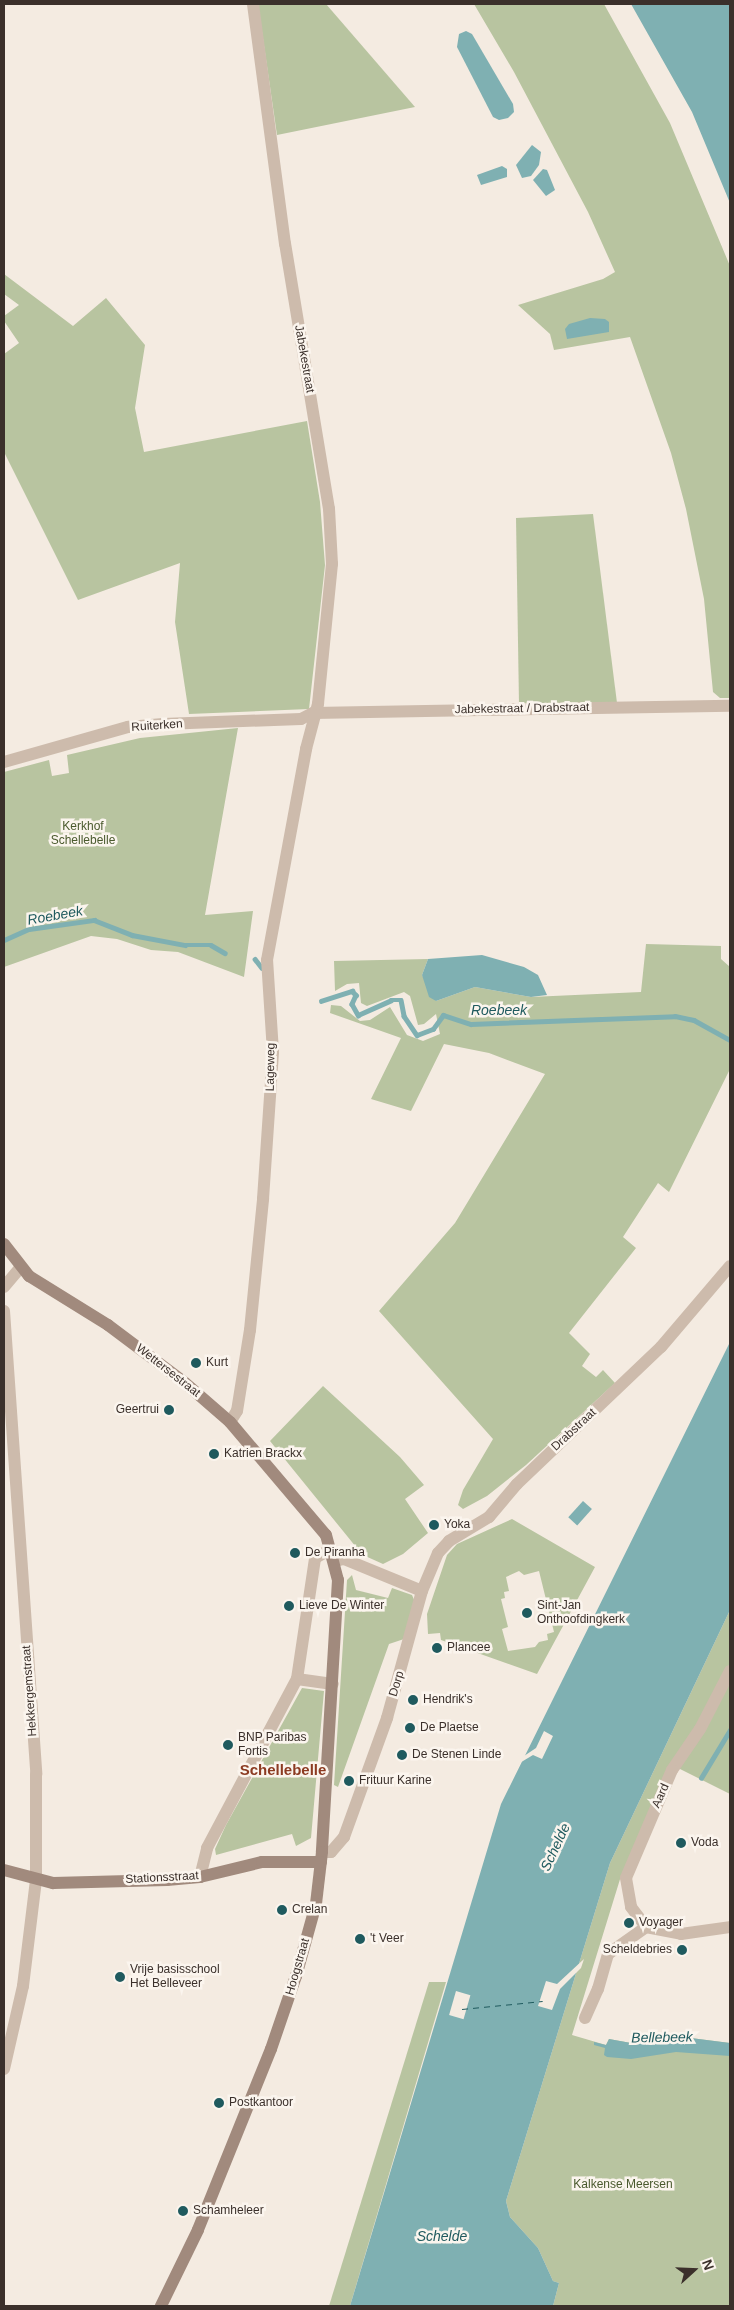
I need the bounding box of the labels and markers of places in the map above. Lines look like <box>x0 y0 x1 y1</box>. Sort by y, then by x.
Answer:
place label: Kurt <box>206 1356 228 1370</box>
marker: Kurt <box>190 1357 202 1369</box>
place label: Geertrui <box>116 1403 159 1417</box>
marker: Geertrui <box>163 1404 175 1416</box>
place label: Katrien Brackx <box>224 1447 302 1461</box>
marker: Katrien Brackx <box>208 1448 220 1460</box>
place label: Yoka <box>444 1518 470 1532</box>
marker: Yoka <box>428 1519 440 1531</box>
place label: De Piranha <box>305 1546 365 1560</box>
marker: De Piranha <box>289 1547 301 1559</box>
place label: Lieve De Winter <box>299 1599 384 1613</box>
place label: Sint-Jan Onthoofdingkerk <box>537 1599 625 1627</box>
marker: Lieve De Winter <box>283 1600 295 1612</box>
marker: Sint-Jan Onthoofdingkerk <box>521 1607 533 1619</box>
place label: Plancee <box>447 1641 490 1655</box>
marker: Plancee <box>431 1642 443 1654</box>
place label: Hendrik's <box>423 1693 473 1707</box>
marker: Hendrik's <box>407 1694 419 1706</box>
place label: De Plaetse <box>420 1721 479 1735</box>
marker: De Plaetse <box>404 1722 416 1734</box>
place label: BNP Paribas Fortis <box>238 1731 307 1759</box>
marker: BNP Paribas Fortis <box>222 1739 234 1751</box>
place label: De Stenen Linde <box>412 1748 501 1762</box>
marker: De Stenen Linde <box>396 1749 408 1761</box>
place label: Frituur Karine <box>359 1774 432 1788</box>
marker: Frituur Karine <box>343 1775 355 1787</box>
place label: Voda <box>691 1836 718 1850</box>
marker: Voda <box>675 1837 687 1849</box>
place label: Crelan <box>292 1903 327 1917</box>
marker: Crelan <box>276 1904 288 1916</box>
place label: Voyager <box>639 1916 683 1930</box>
marker: Voyager <box>623 1917 635 1929</box>
place label: 't Veer <box>370 1932 404 1946</box>
marker: 't Veer <box>354 1933 366 1945</box>
place label: Scheldebries <box>603 1943 672 1957</box>
marker: Scheldebries <box>676 1944 688 1956</box>
place label: Vrije basisschool Het Belleveer <box>130 1963 220 1991</box>
marker: Vrije basisschool Het Belleveer <box>114 1971 126 1983</box>
place label: Postkantoor <box>229 2096 293 2110</box>
marker: Postkantoor <box>213 2097 225 2109</box>
place label: Schamheleer <box>193 2204 264 2218</box>
marker: Schamheleer <box>177 2205 189 2217</box>

